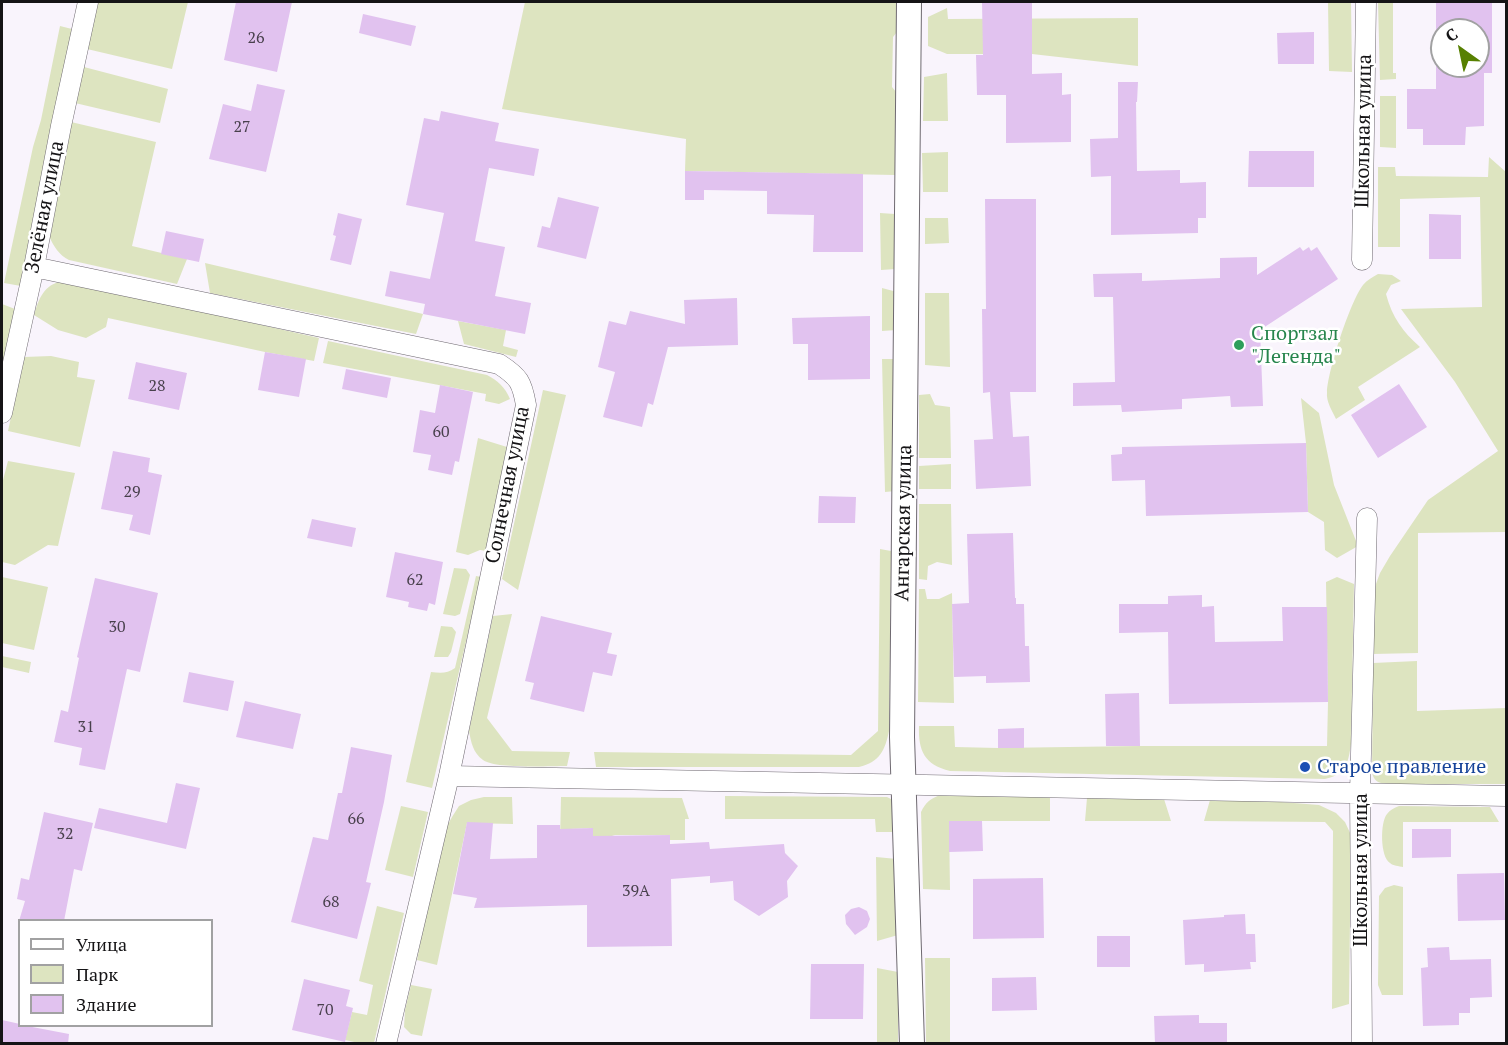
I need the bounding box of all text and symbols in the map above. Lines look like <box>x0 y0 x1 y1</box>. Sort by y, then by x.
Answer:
north arrow <box>1430 18 1490 78</box>
text: С <box>1441 23 1462 47</box>
house number: 26 <box>247 28 265 48</box>
street label: Школьная улица <box>1351 54 1377 208</box>
house number: 27 <box>233 117 251 137</box>
street label: Зелёная улица <box>20 139 70 275</box>
place label: Спортзал "Легенда" <box>1251 322 1341 369</box>
marker: Спортзал "Легенда" <box>1232 338 1246 352</box>
house number: 28 <box>148 376 166 396</box>
street label: Солнечная улица <box>481 404 535 566</box>
house number: 60 <box>432 422 450 442</box>
street label: Ангарская улица <box>891 444 917 602</box>
house number: 29 <box>123 482 141 502</box>
house number: 62 <box>406 570 424 590</box>
house number: 30 <box>108 617 126 637</box>
house number: 31 <box>77 717 95 737</box>
place label: Старое правление <box>1317 755 1486 779</box>
marker: Старое правление <box>1298 760 1312 774</box>
street label: Школьная улица <box>1349 793 1373 947</box>
house number: 66 <box>347 809 365 829</box>
house number: 32 <box>56 824 74 844</box>
house number: 39А <box>622 881 650 901</box>
house number: 68 <box>322 892 340 912</box>
legend <box>18 919 213 1027</box>
text: Улица <box>76 932 127 956</box>
text: Парк <box>76 962 118 986</box>
text: Здание <box>76 992 136 1016</box>
house number: 70 <box>316 1000 334 1020</box>

